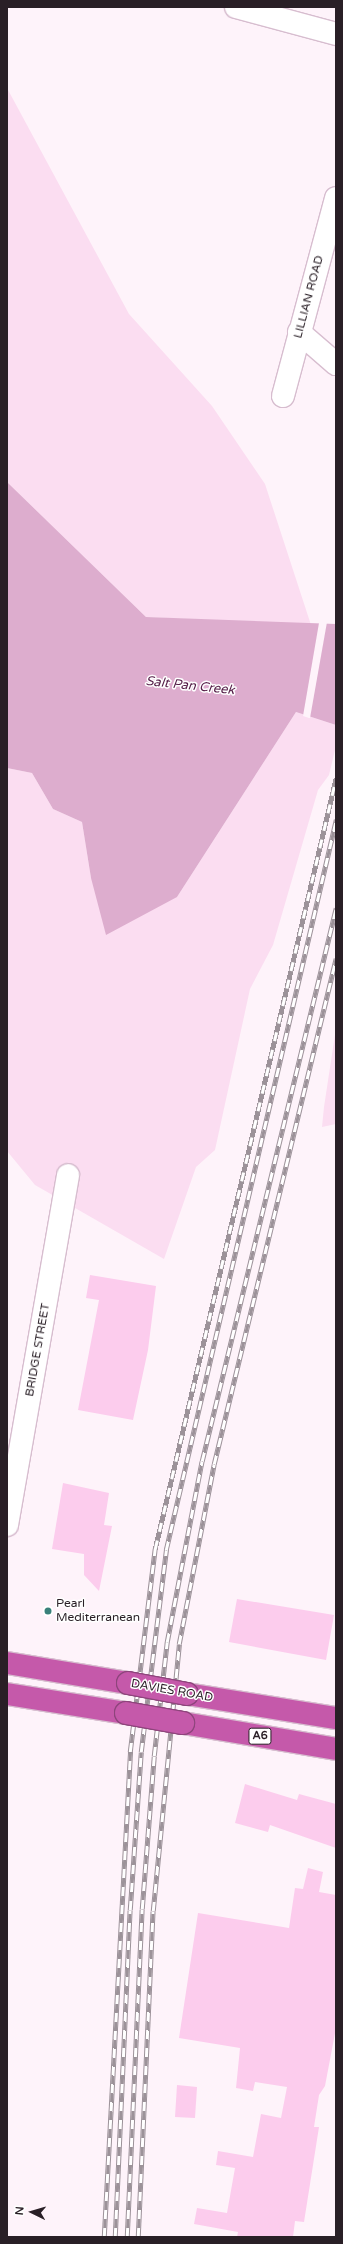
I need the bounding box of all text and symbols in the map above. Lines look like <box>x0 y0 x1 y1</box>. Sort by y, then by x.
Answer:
street label: LILLIAN ROAD <box>291 254 327 340</box>
water label: Salt Pan Creek <box>145 674 235 698</box>
street label: BRIDGE STREET <box>23 1302 53 1398</box>
place label: Pearl Mediterranean <box>56 1597 140 1625</box>
marker: Pearl Mediterranean <box>43 1606 53 1616</box>
street label: DAVIES ROAD <box>130 1677 214 1705</box>
road number: A6 <box>248 1727 272 1745</box>
north arrow <box>12 2192 52 2232</box>
text: N <box>13 2206 26 2216</box>

